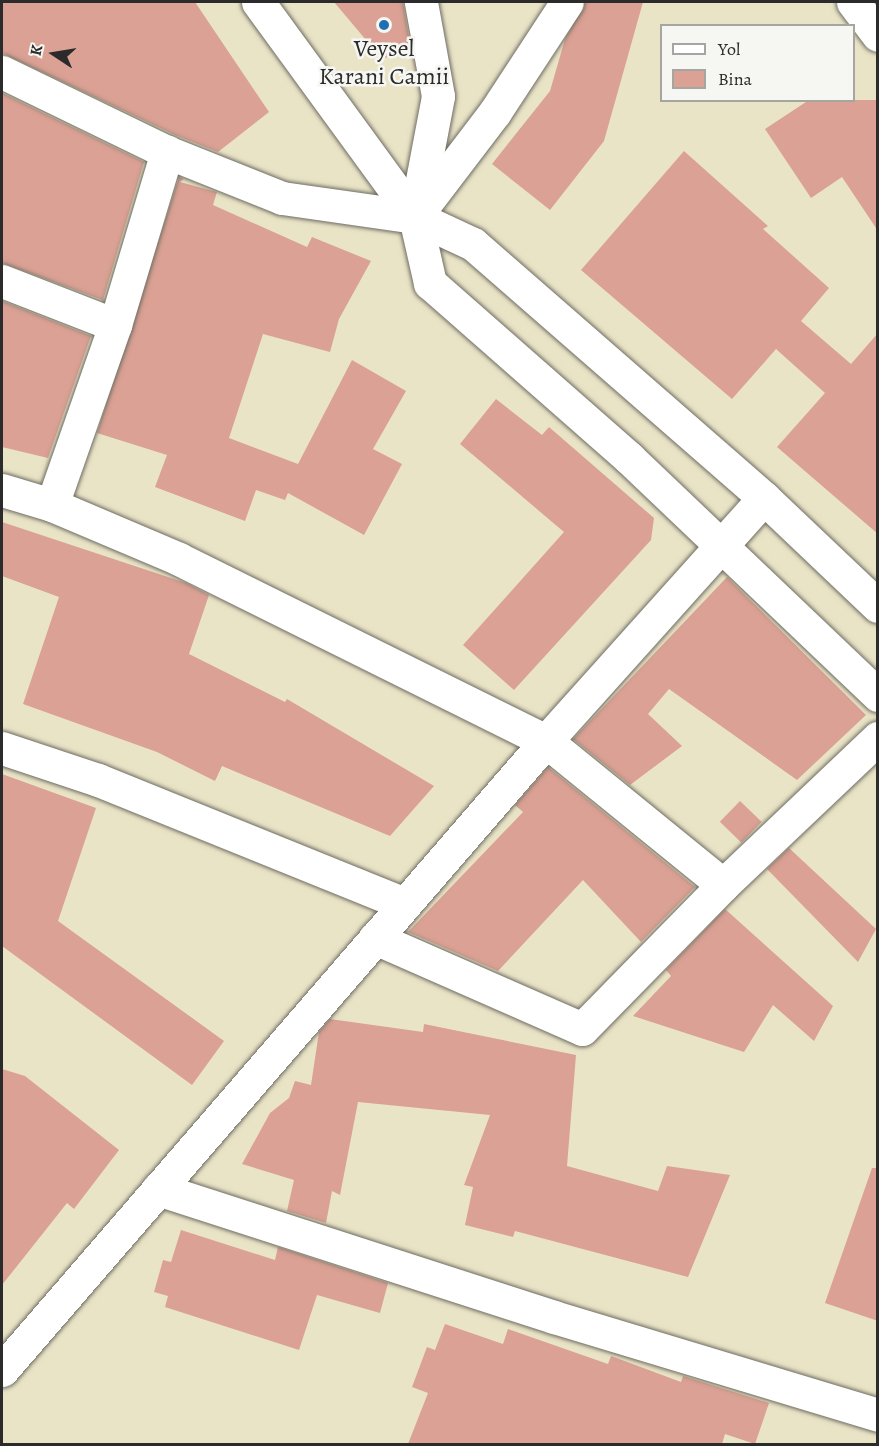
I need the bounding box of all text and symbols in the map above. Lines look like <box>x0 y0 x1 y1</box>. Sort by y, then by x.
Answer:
marker: Veysel Karani Camii <box>377 18 391 32</box>
north arrow <box>24 24 84 84</box>
legend <box>660 24 855 102</box>
place label: Veysel Karani Camii <box>319 35 449 91</box>
text: Yol <box>718 37 740 61</box>
text: K <box>25 43 48 58</box>
text: Bina <box>718 67 752 91</box>

